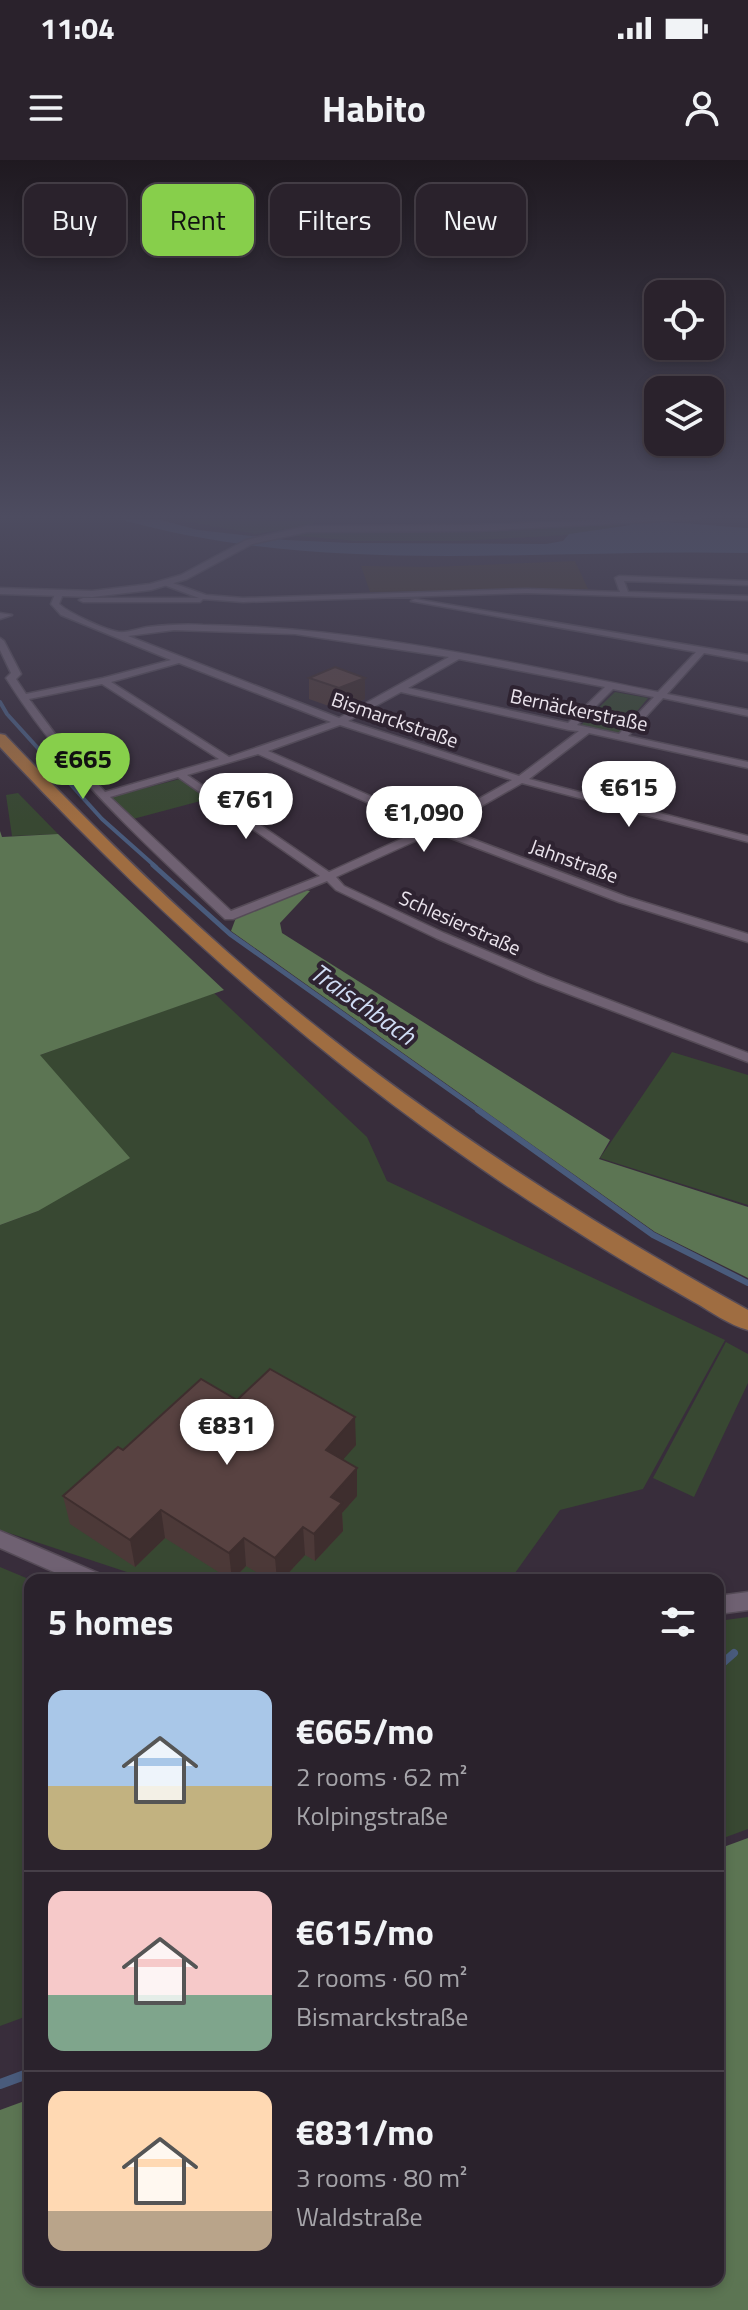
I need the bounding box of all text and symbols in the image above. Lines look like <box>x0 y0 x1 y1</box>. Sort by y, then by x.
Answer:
text: 11:04 <box>40 5 115 51</box>
text: Habito <box>322 81 426 136</box>
icon: menu <box>24 86 68 130</box>
icon: person <box>680 86 724 130</box>
chip: Buy <box>24 184 126 256</box>
chip: Rent <box>142 184 254 256</box>
chip: Filters <box>270 184 400 256</box>
chip: New <box>416 184 526 256</box>
map controls <box>644 280 724 456</box>
button: locate <box>644 280 724 360</box>
button: layers <box>644 376 724 456</box>
street label: Bernäckerstraße <box>507 680 651 739</box>
street label: Bismarckstraße <box>327 683 463 756</box>
pin: €665 <box>36 733 130 801</box>
text: €665 <box>54 739 112 778</box>
pin: €615 <box>582 761 676 829</box>
text: €615 <box>600 767 658 806</box>
pin: €761 <box>199 773 293 841</box>
text: €761 <box>217 779 275 818</box>
pin: €1,090 <box>359 786 489 854</box>
text: €1,090 <box>384 792 464 831</box>
street label: Jahnstraße <box>526 830 623 891</box>
street label: Schlesierstraße <box>394 882 526 963</box>
water label: Traischbach <box>303 953 425 1055</box>
pin: €831 <box>180 1399 274 1467</box>
text: €831 <box>198 1405 256 1444</box>
text: 5 homes <box>48 1596 173 1648</box>
icon: filters <box>656 1600 700 1644</box>
text: €665/mo <box>296 1705 434 1757</box>
icon: home <box>112 1722 208 1818</box>
text: 2 rooms · 62 m² <box>296 1757 467 1796</box>
text: Kolpingstraße <box>296 1796 448 1835</box>
text: €615/mo <box>296 1906 434 1958</box>
icon: home <box>112 1923 208 2019</box>
text: 2 rooms · 60 m² <box>296 1958 467 1997</box>
text: Bismarckstraße <box>296 1997 468 2036</box>
text: €831/mo <box>296 2106 434 2158</box>
icon: home <box>112 2123 208 2219</box>
text: 3 rooms · 80 m² <box>296 2158 467 2197</box>
text: Waldstraße <box>296 2197 423 2236</box>

